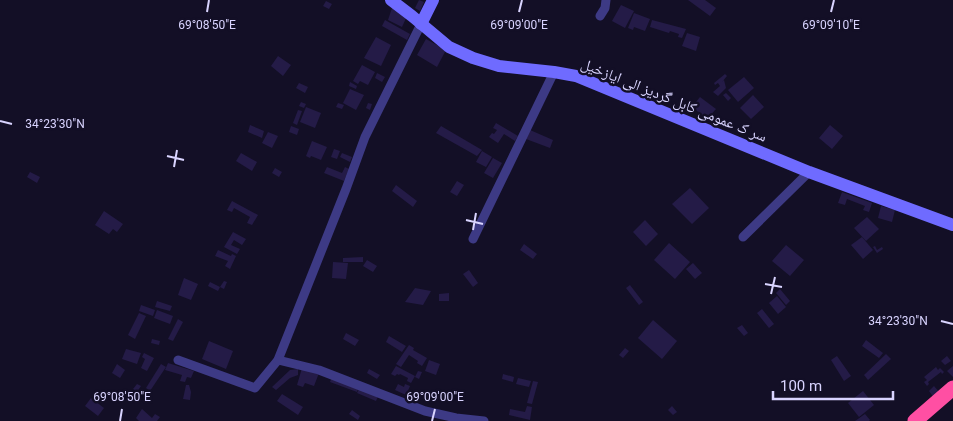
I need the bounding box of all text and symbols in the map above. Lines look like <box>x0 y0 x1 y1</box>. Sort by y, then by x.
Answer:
text: 69°08'50"E <box>178 18 236 32</box>
text: 69°09'00"E <box>490 18 548 32</box>
text: 69°09'10"E <box>802 18 860 32</box>
street label: سر ک عمومی کابل گردیز الی ایازخیل <box>578 54 770 147</box>
text: 34°23'30"N <box>25 117 85 131</box>
text: 34°23'30"N <box>868 314 928 328</box>
scale bar <box>773 368 893 400</box>
text: 100 m <box>780 377 822 395</box>
text: 69°08'50"E <box>93 390 151 404</box>
text: 69°09'00"E <box>406 390 464 404</box>

